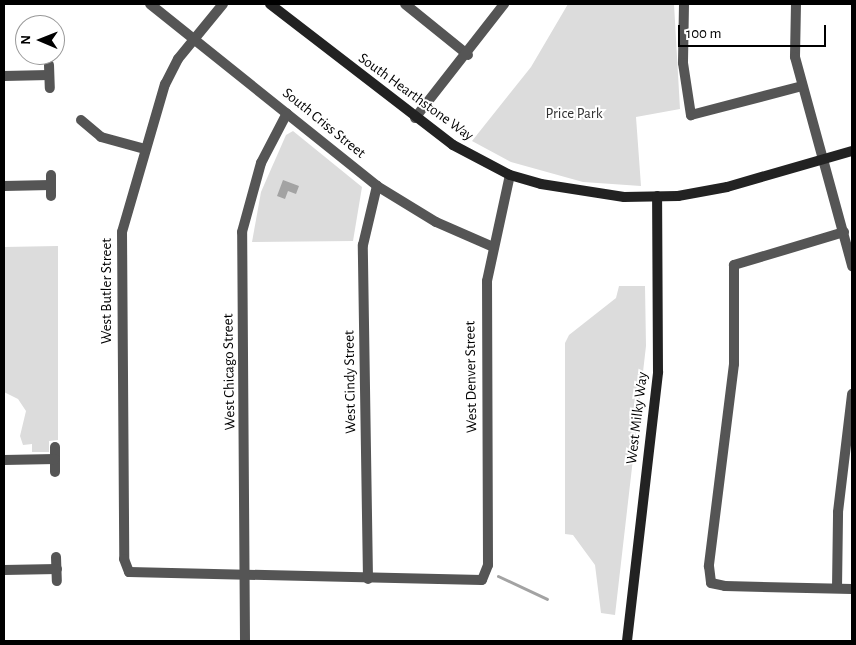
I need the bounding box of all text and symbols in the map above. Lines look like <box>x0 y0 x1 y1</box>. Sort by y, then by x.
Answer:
north arrow <box>15 15 65 65</box>
scale bar <box>681 15 828 47</box>
text: 100 m <box>686 26 721 41</box>
text: N <box>19 35 33 45</box>
street label: South Hearthstone Way <box>355 49 477 145</box>
street label: South Criss Street <box>279 84 369 162</box>
park label: Price Park <box>545 105 603 123</box>
street label: West Butler Street <box>98 238 116 344</box>
street label: West Chicago Street <box>219 314 239 430</box>
street label: West Denver Street <box>461 321 481 433</box>
street label: West Cindy Street <box>340 330 360 434</box>
street label: West Milky Way <box>622 371 652 465</box>

